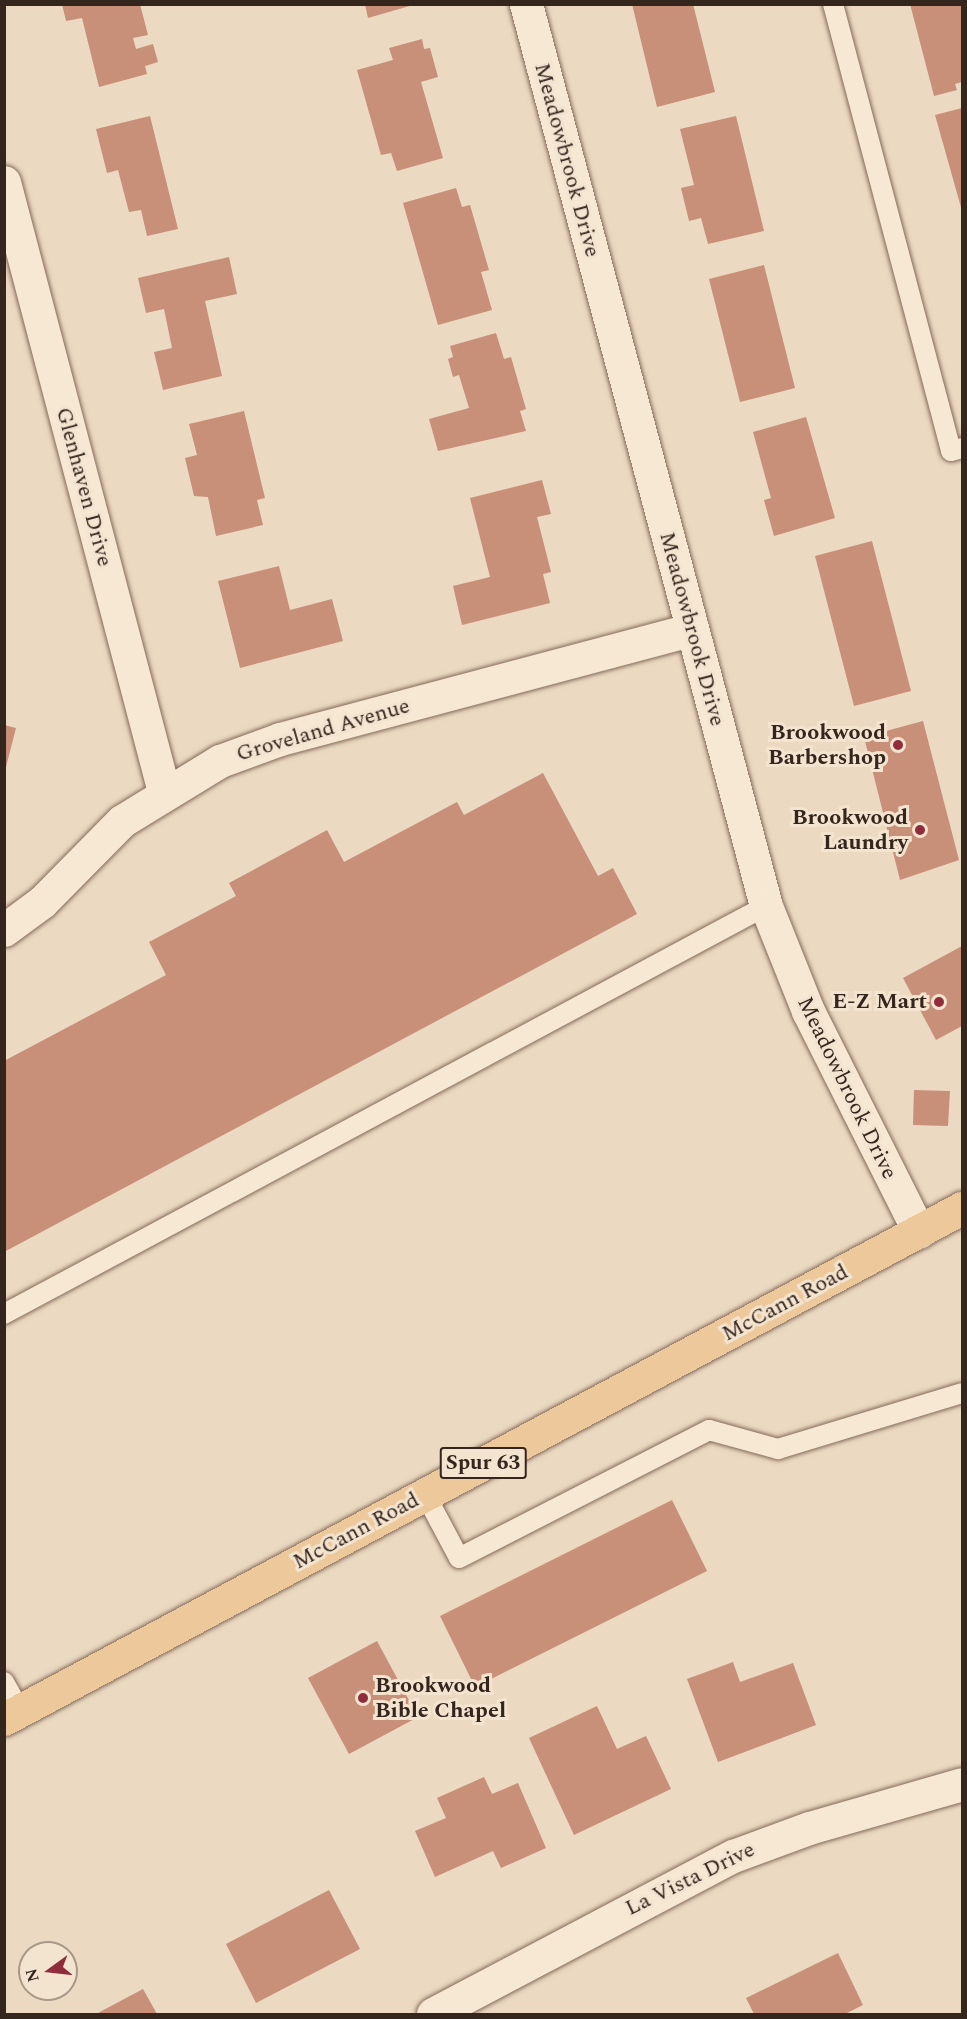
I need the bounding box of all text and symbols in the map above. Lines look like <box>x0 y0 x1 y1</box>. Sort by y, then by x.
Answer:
street label: Meadowbrook Drive <box>528 60 606 260</box>
street label: Glenhaven Drive <box>50 405 118 569</box>
street label: Meadowbrook Drive <box>653 529 731 729</box>
street label: Groveland Avenue <box>233 693 413 767</box>
place label: Brookwood Barbershop <box>768 719 886 770</box>
marker: Brookwood Barbershop <box>891 738 905 752</box>
place label: Brookwood Laundry <box>792 804 908 855</box>
marker: Brookwood Laundry <box>913 823 927 837</box>
place label: E-Z Mart <box>832 989 927 1015</box>
street label: Meadowbrook Drive <box>791 992 903 1184</box>
marker: E-Z Mart <box>932 995 946 1009</box>
street label: McCann Road <box>717 1259 853 1347</box>
road number: Spur 63 <box>440 1445 526 1481</box>
street label: McCann Road <box>288 1487 424 1575</box>
place label: Brookwood Bible Chapel <box>375 1672 506 1724</box>
marker: Brookwood Bible Chapel <box>356 1691 370 1705</box>
street label: La Vista Drive <box>621 1836 759 1922</box>
north arrow <box>18 1941 78 2001</box>
text: N <box>19 1966 46 1985</box>

